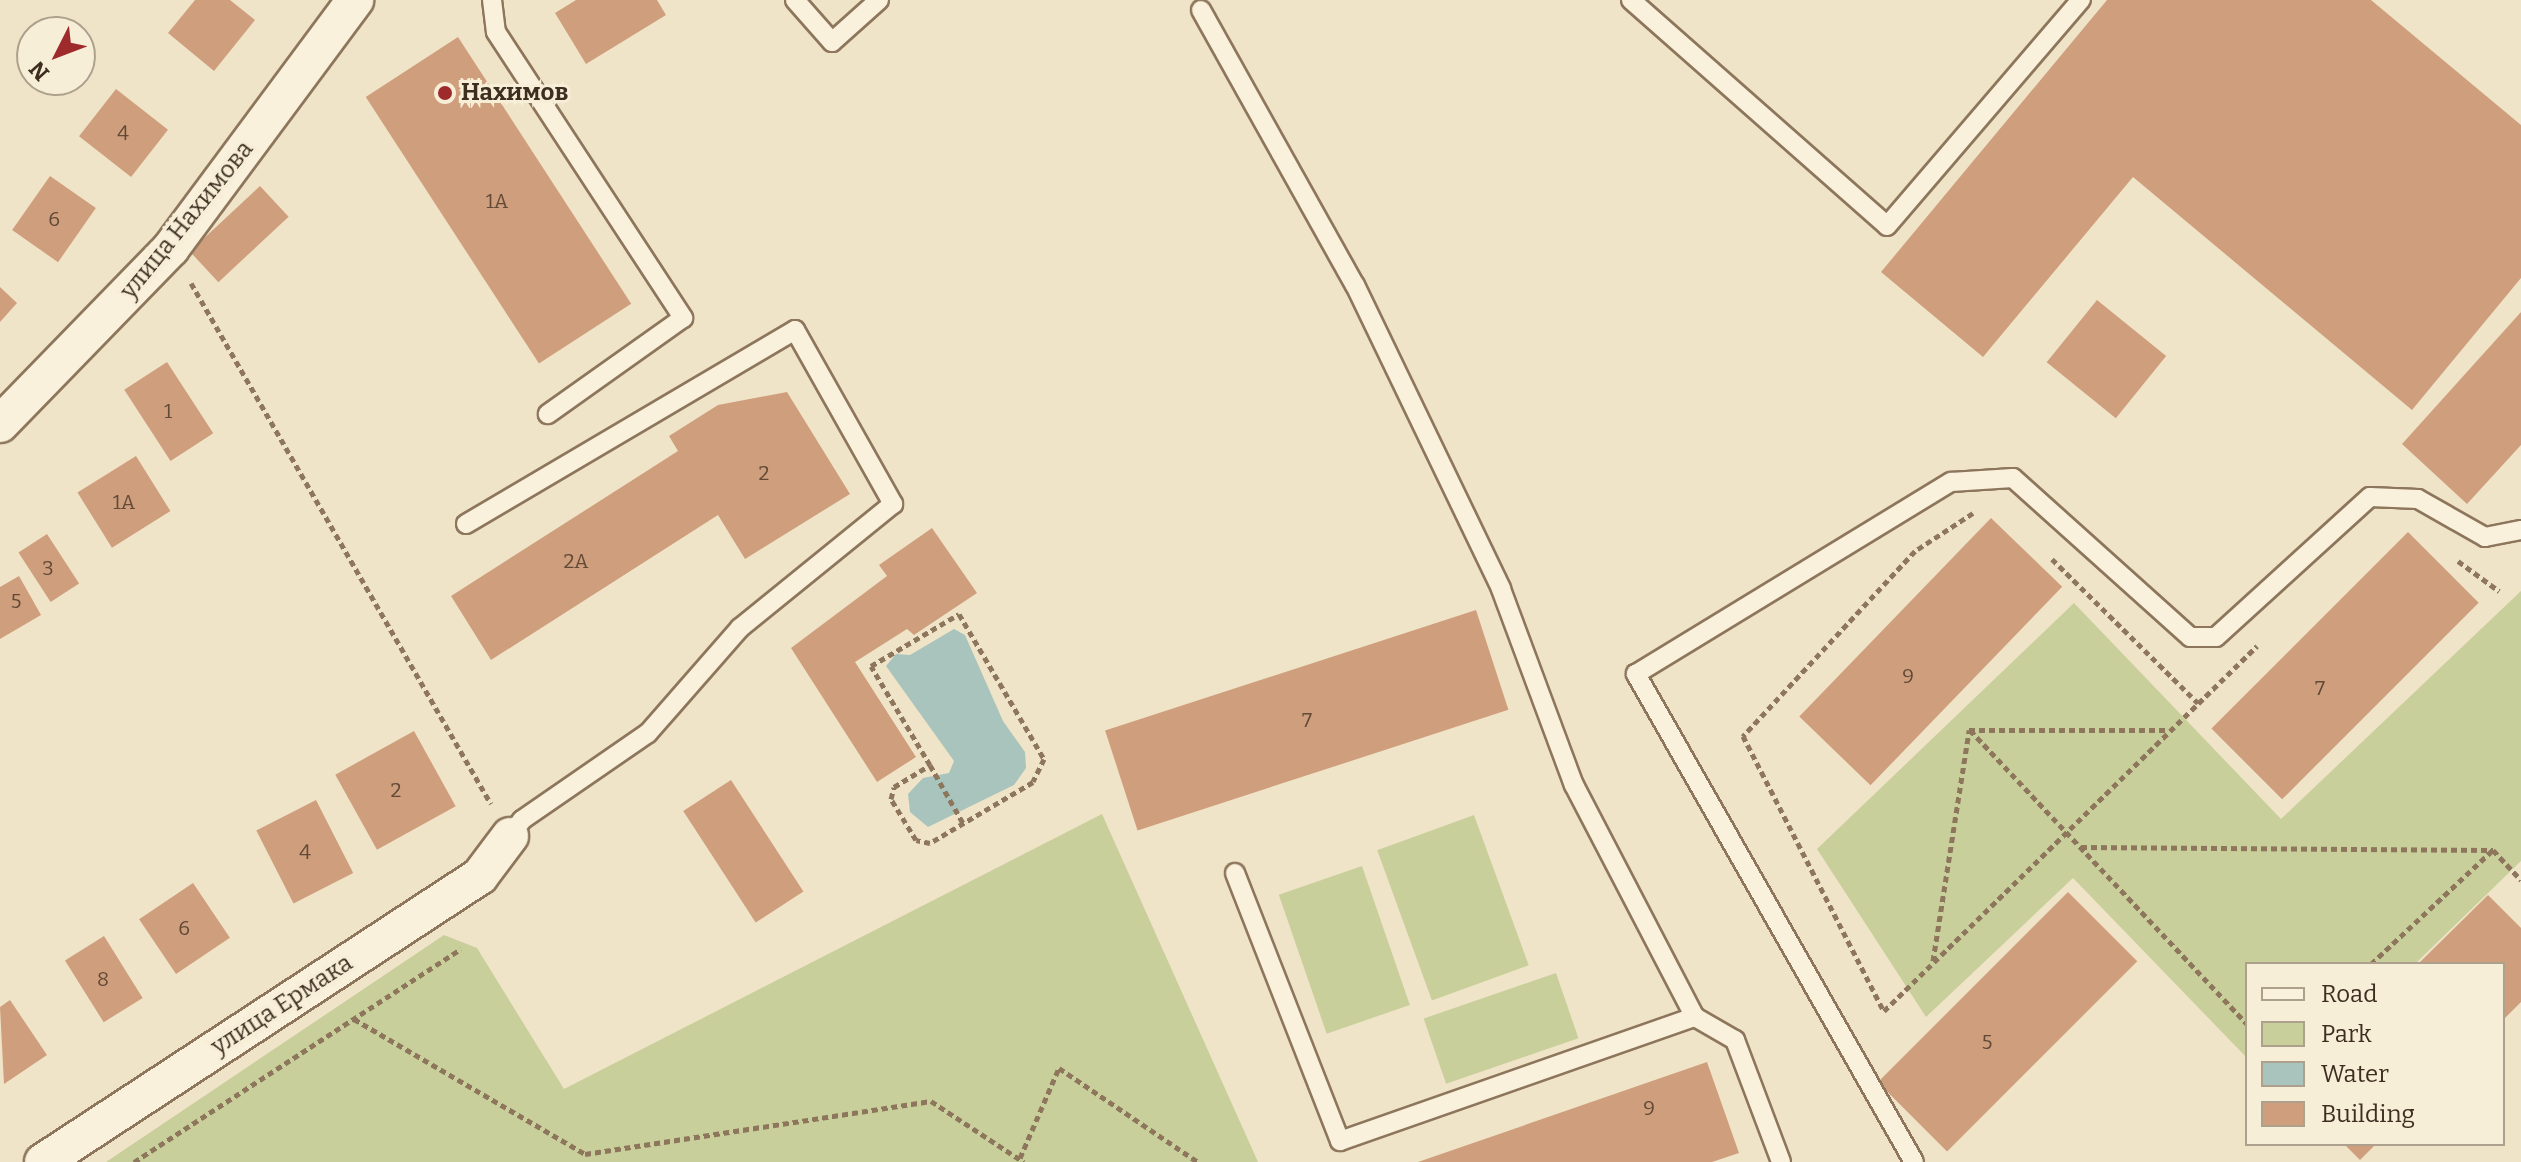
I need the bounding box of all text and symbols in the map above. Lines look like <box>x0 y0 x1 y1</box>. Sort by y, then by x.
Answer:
north arrow <box>16 16 96 96</box>
text: N <box>24 56 55 86</box>
place label: Нахимов <box>461 79 568 107</box>
marker: Нахимов <box>436 84 454 102</box>
house number: 4 <box>117 121 129 145</box>
street label: улица Нахимова <box>115 135 259 305</box>
house number: 1А <box>486 189 508 213</box>
house number: 6 <box>48 207 60 231</box>
house number: 1 <box>164 399 172 423</box>
house number: 2 <box>759 461 769 485</box>
house number: 1А <box>113 490 135 514</box>
house number: 2А <box>563 549 589 573</box>
house number: 3 <box>42 556 54 580</box>
house number: 5 <box>11 589 21 613</box>
house number: 9 <box>1902 664 1914 688</box>
house number: 7 <box>2315 676 2325 700</box>
house number: 7 <box>1302 708 1312 732</box>
house number: 2 <box>391 778 401 802</box>
house number: 4 <box>299 840 311 864</box>
house number: 6 <box>178 916 190 940</box>
street label: улица Ермака <box>206 949 358 1061</box>
legend <box>2245 962 2505 1146</box>
house number: 8 <box>97 967 109 991</box>
text: Road <box>2321 980 2377 1008</box>
text: Park <box>2321 1020 2372 1048</box>
house number: 5 <box>1982 1030 1992 1054</box>
text: Water <box>2321 1060 2389 1088</box>
house number: 9 <box>1643 1096 1655 1120</box>
text: Building <box>2321 1100 2415 1128</box>

